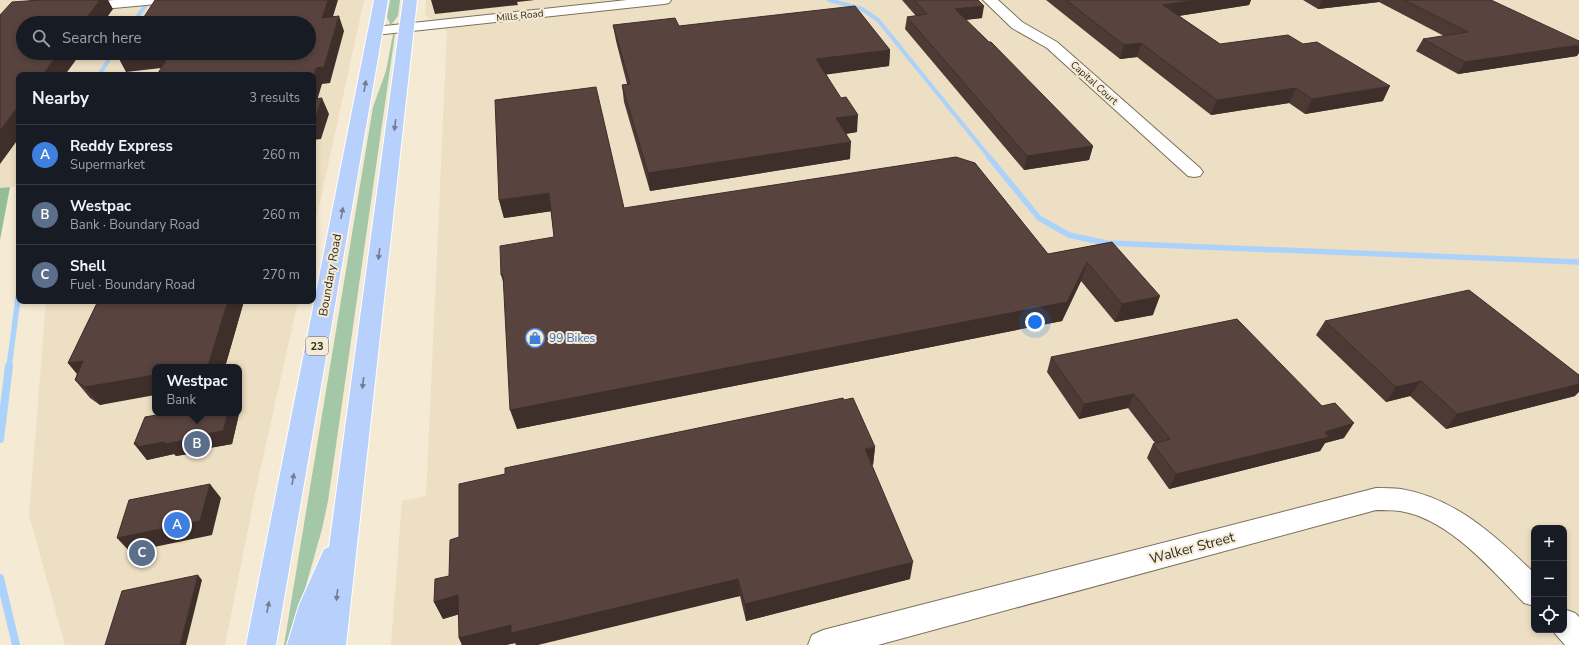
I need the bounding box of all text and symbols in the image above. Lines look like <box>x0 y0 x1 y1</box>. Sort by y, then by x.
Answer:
street label: Mills Road <box>496 7 544 25</box>
search box <box>16 16 316 60</box>
icon: search <box>30 27 52 49</box>
text: Search here <box>62 28 142 48</box>
street label: Capital Court <box>1067 58 1121 108</box>
one-way arrow <box>363 80 369 92</box>
text: Nearby <box>32 87 89 110</box>
text: 3 results <box>249 89 300 107</box>
one-way arrow <box>392 118 398 131</box>
text: Reddy Express <box>70 136 173 156</box>
text: A <box>40 146 50 164</box>
text: 260 m <box>262 146 300 164</box>
text: Supermarket <box>70 156 145 174</box>
text: Westpac <box>70 196 131 216</box>
text: B <box>41 206 49 224</box>
text: 260 m <box>262 206 300 224</box>
one-way arrow <box>339 207 345 220</box>
text: Bank · Boundary Road <box>70 216 200 234</box>
street label: Boundary Road <box>315 232 345 318</box>
one-way arrow <box>376 247 382 260</box>
text: Shell <box>70 256 106 276</box>
text: C <box>41 266 49 284</box>
text: 270 m <box>262 266 300 284</box>
text: Fuel · Boundary Road <box>70 276 195 294</box>
your location <box>1025 312 1045 332</box>
shop icon: 99 Bikes <box>524 327 546 349</box>
place label: 99 Bikes <box>549 330 596 346</box>
road number: 23 <box>306 337 328 355</box>
popup <box>152 364 242 416</box>
text: Westpac <box>166 371 228 391</box>
one-way arrow <box>360 376 366 389</box>
text: Bank <box>166 391 196 409</box>
pin: B <box>184 429 210 459</box>
one-way arrow <box>290 473 296 485</box>
pin: A <box>164 510 190 540</box>
map controls <box>1531 525 1567 633</box>
button: + <box>1531 525 1567 561</box>
street label: Walker Street <box>1147 528 1237 568</box>
pin: C <box>129 538 155 568</box>
button: − <box>1531 561 1567 597</box>
one-way arrow <box>334 589 340 601</box>
button: locate <box>1531 597 1567 633</box>
one-way arrow <box>266 601 272 613</box>

